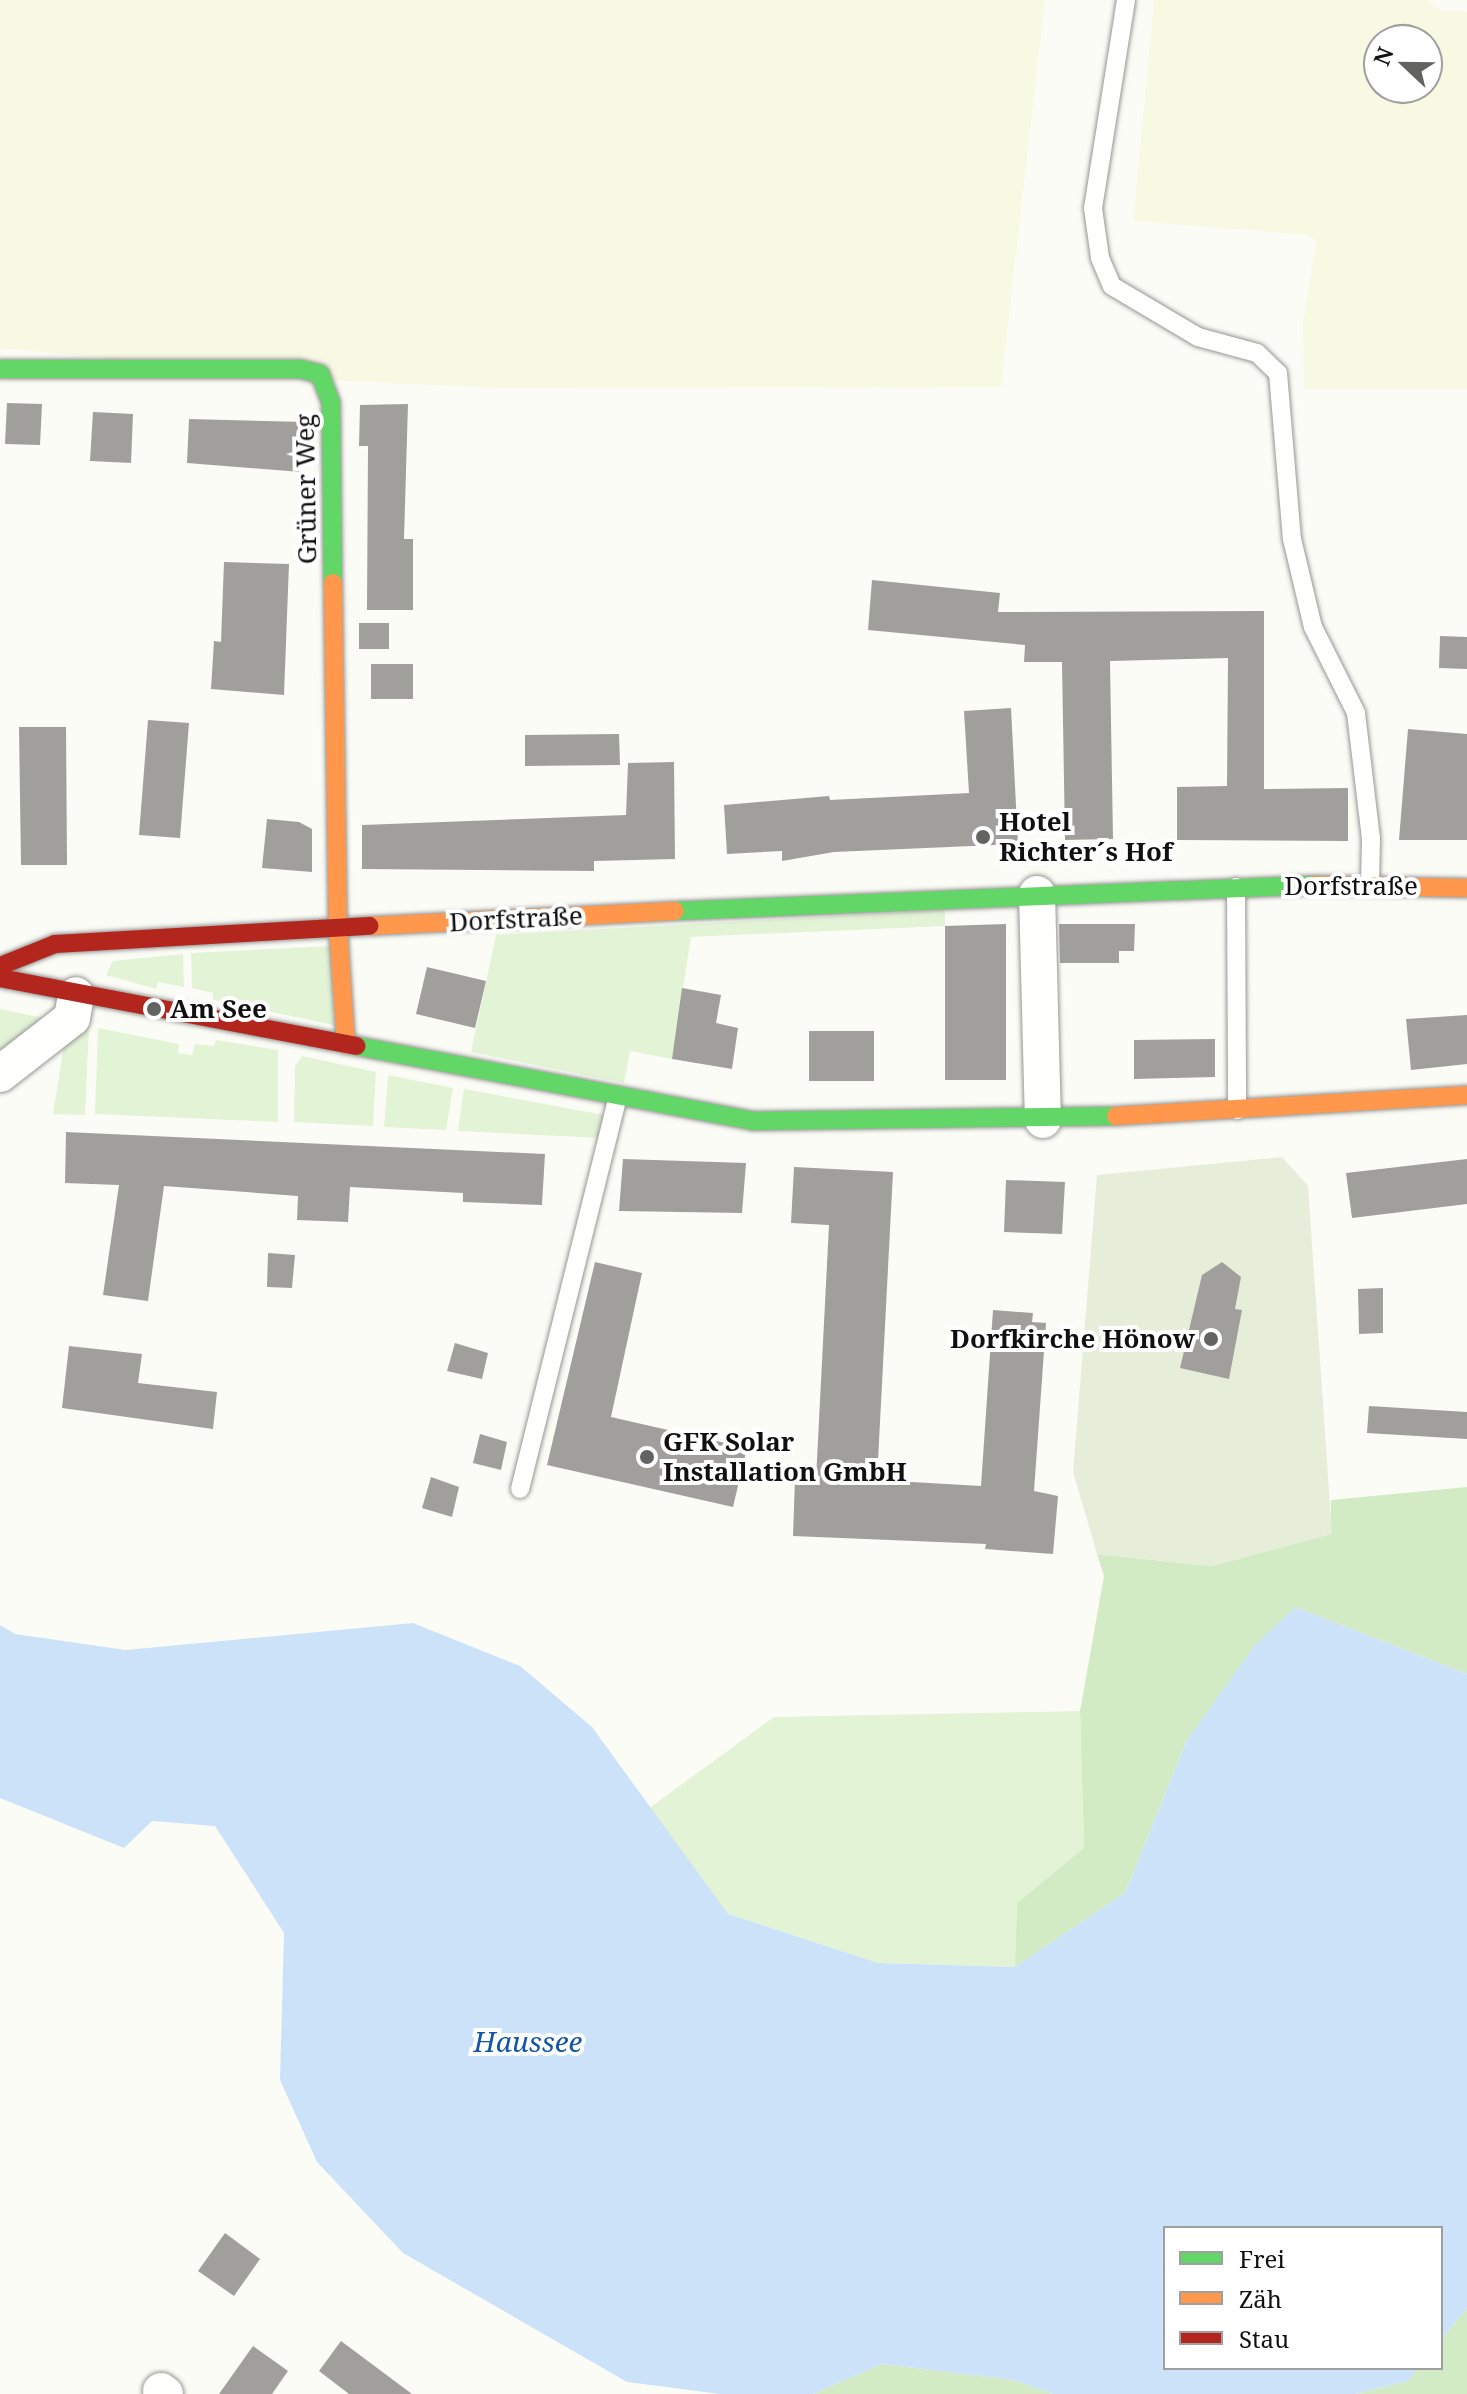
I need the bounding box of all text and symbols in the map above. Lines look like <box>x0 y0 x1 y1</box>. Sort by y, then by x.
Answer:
north arrow <box>1363 24 1443 104</box>
text: N <box>1365 42 1400 69</box>
street label: Grüner Weg <box>289 413 323 565</box>
place label: Hotel Richter´s Hof <box>999 806 1172 868</box>
marker: Hotel Richter´s Hof <box>974 828 992 846</box>
street label: Dorfstraße <box>1284 870 1418 902</box>
street label: Dorfstraße <box>448 900 584 938</box>
place label: Am See <box>170 993 267 1025</box>
marker: Am See <box>145 1000 163 1018</box>
place label: Dorfkirche Hönow <box>950 1323 1195 1355</box>
marker: Dorfkirche Hönow <box>1202 1330 1220 1348</box>
place label: GFK Solar Installation GmbH <box>663 1426 907 1488</box>
marker: GFK Solar Installation GmbH <box>638 1448 656 1466</box>
water label: Haussee <box>474 2024 582 2058</box>
legend <box>1163 2226 1443 2370</box>
text: Frei <box>1239 2242 1285 2275</box>
text: Zäh <box>1239 2282 1282 2315</box>
text: Stau <box>1239 2322 1289 2355</box>

